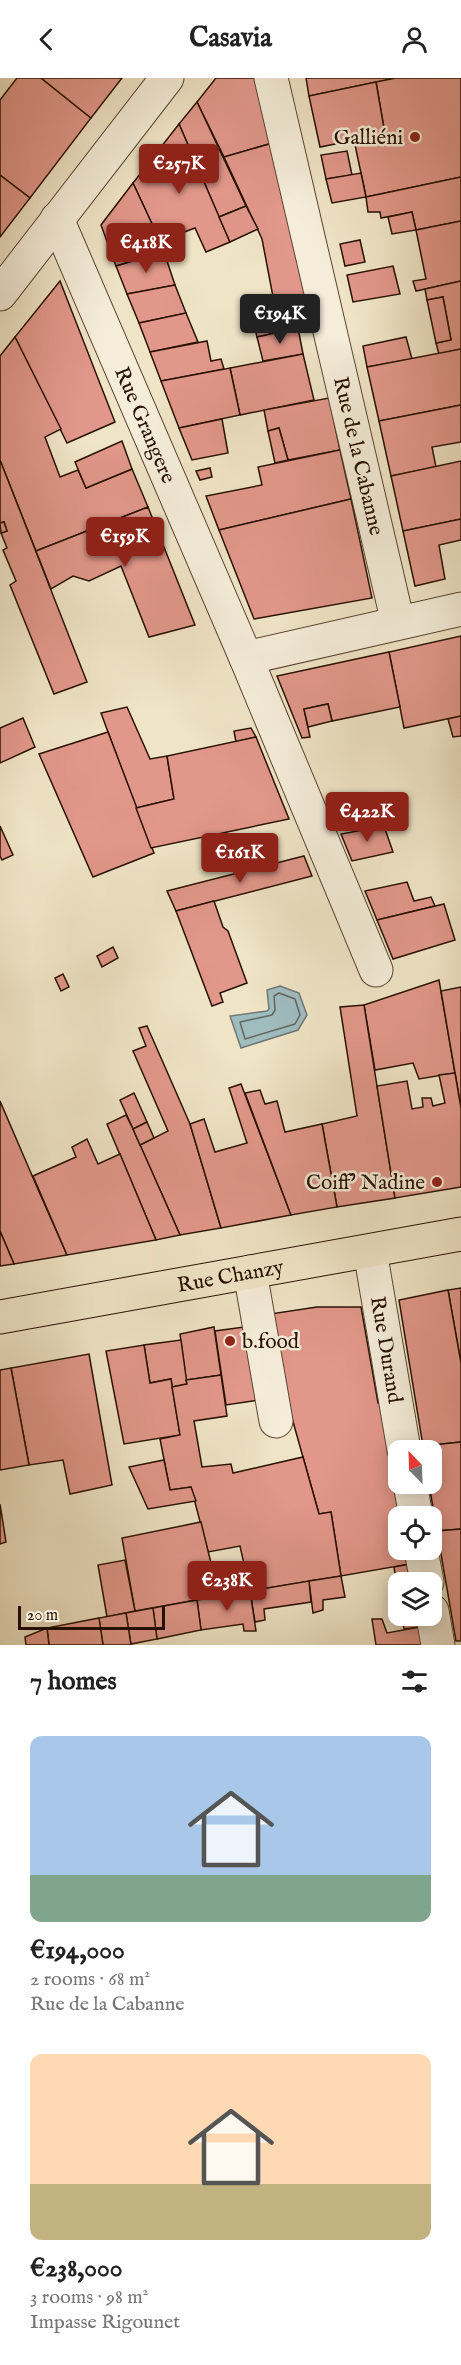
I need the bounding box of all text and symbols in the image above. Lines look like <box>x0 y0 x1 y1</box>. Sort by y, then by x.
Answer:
text: Casavia <box>189 22 272 56</box>
icon: back <box>30 23 63 56</box>
icon: person <box>398 23 431 56</box>
place label: Galliéni <box>334 125 403 152</box>
marker: Galliéni <box>408 130 422 144</box>
pin: €257K <box>137 144 221 195</box>
text: €257K <box>153 151 205 176</box>
pin: €418K <box>104 223 188 274</box>
text: €418K <box>120 230 172 255</box>
pin: €194K <box>238 294 322 345</box>
text: €194K <box>254 301 306 326</box>
street label: Rue Grangere <box>107 363 181 488</box>
street label: Rue de la Cabanne <box>326 374 389 539</box>
pin: €159K <box>83 517 167 568</box>
text: €159K <box>100 524 150 549</box>
pin: €422K <box>325 792 409 843</box>
text: €422K <box>340 799 394 824</box>
pin: €161K <box>198 833 282 884</box>
text: €161K <box>215 840 265 865</box>
place label: Coiff' Nadine <box>306 1170 425 1197</box>
marker: Coiff' Nadine <box>430 1175 444 1189</box>
street label: Rue Chanzy <box>175 1254 287 1300</box>
street label: Rue Durand <box>363 1294 408 1406</box>
place label: b.food <box>242 1329 300 1356</box>
marker: b.food <box>223 1334 237 1348</box>
north arrow <box>388 1440 442 1494</box>
map controls <box>388 1440 442 1626</box>
button: locate <box>388 1506 442 1560</box>
pin: €238K <box>185 1561 269 1612</box>
text: €238K <box>202 1568 252 1593</box>
button: layers <box>388 1572 442 1626</box>
scale bar <box>18 1603 165 1630</box>
text: 20 m <box>27 1606 58 1626</box>
text: 7 homes <box>30 1665 117 1698</box>
icon: filters <box>398 1665 431 1698</box>
icon: home <box>177 1775 285 1883</box>
text: €194,000 <box>30 1934 125 1967</box>
text: 2 rooms · 68 m² <box>30 1967 150 1992</box>
text: Rue de la Cabanne <box>30 1992 185 2017</box>
icon: home <box>177 2093 285 2201</box>
text: €238,000 <box>30 2252 123 2285</box>
text: 3 rooms · 98 m² <box>30 2285 148 2310</box>
text: Impasse Rigounet <box>30 2310 180 2335</box>

